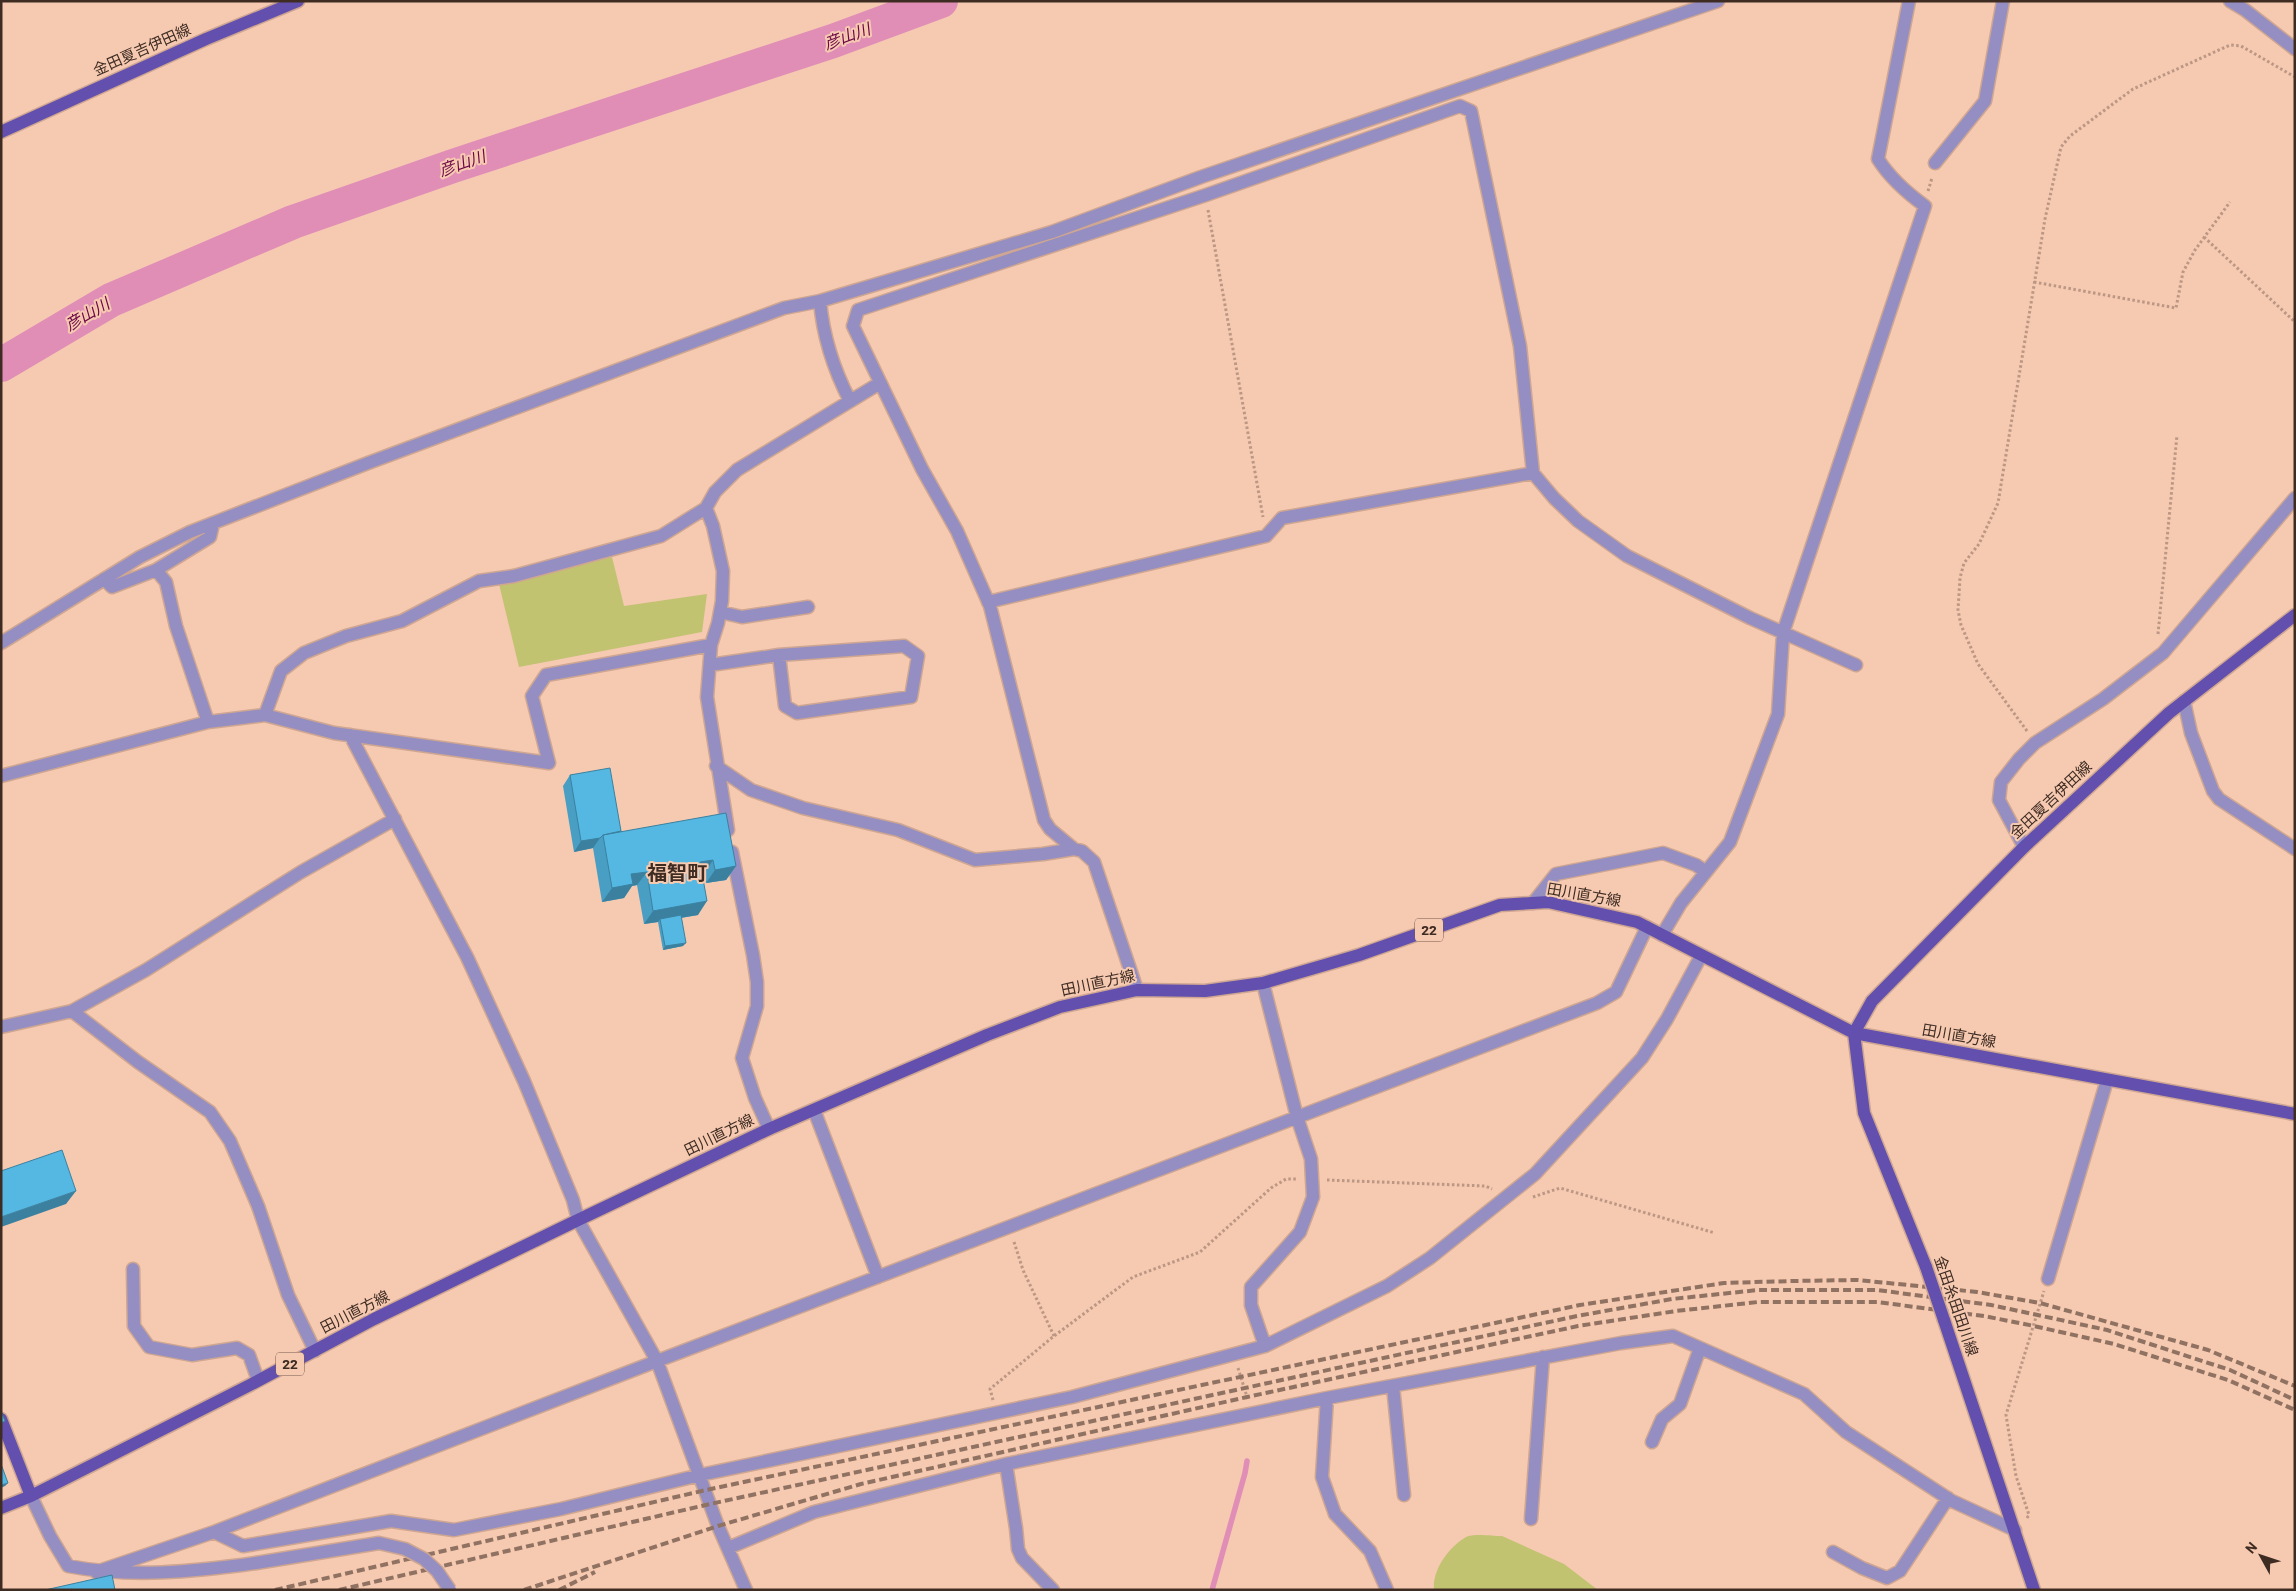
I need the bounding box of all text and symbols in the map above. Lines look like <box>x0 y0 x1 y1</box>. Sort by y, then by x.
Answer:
water label: 彦山川 <box>821 18 875 53</box>
street label: 金田夏吉伊田線 <box>90 20 193 79</box>
water label: 彦山川 <box>436 145 490 179</box>
water label: 彦山川 <box>61 292 114 334</box>
street label: 金田夏吉伊田線 <box>2006 757 2095 842</box>
district label: 福智町 <box>647 860 707 884</box>
street label: 田川直方線 <box>1546 879 1623 909</box>
road number: 22 <box>1415 918 1443 942</box>
street label: 田川直方線 <box>1059 965 1136 999</box>
street label: 田川直方線 <box>1921 1020 1998 1050</box>
street label: 田川直方線 <box>681 1110 756 1159</box>
street label: 金田糸田田川線 <box>1931 1253 1983 1358</box>
street label: 田川直方線 <box>317 1286 392 1336</box>
road number: 22 <box>276 1352 304 1376</box>
north arrow <box>2236 1531 2286 1581</box>
text: N <box>2241 1538 2260 1556</box>

